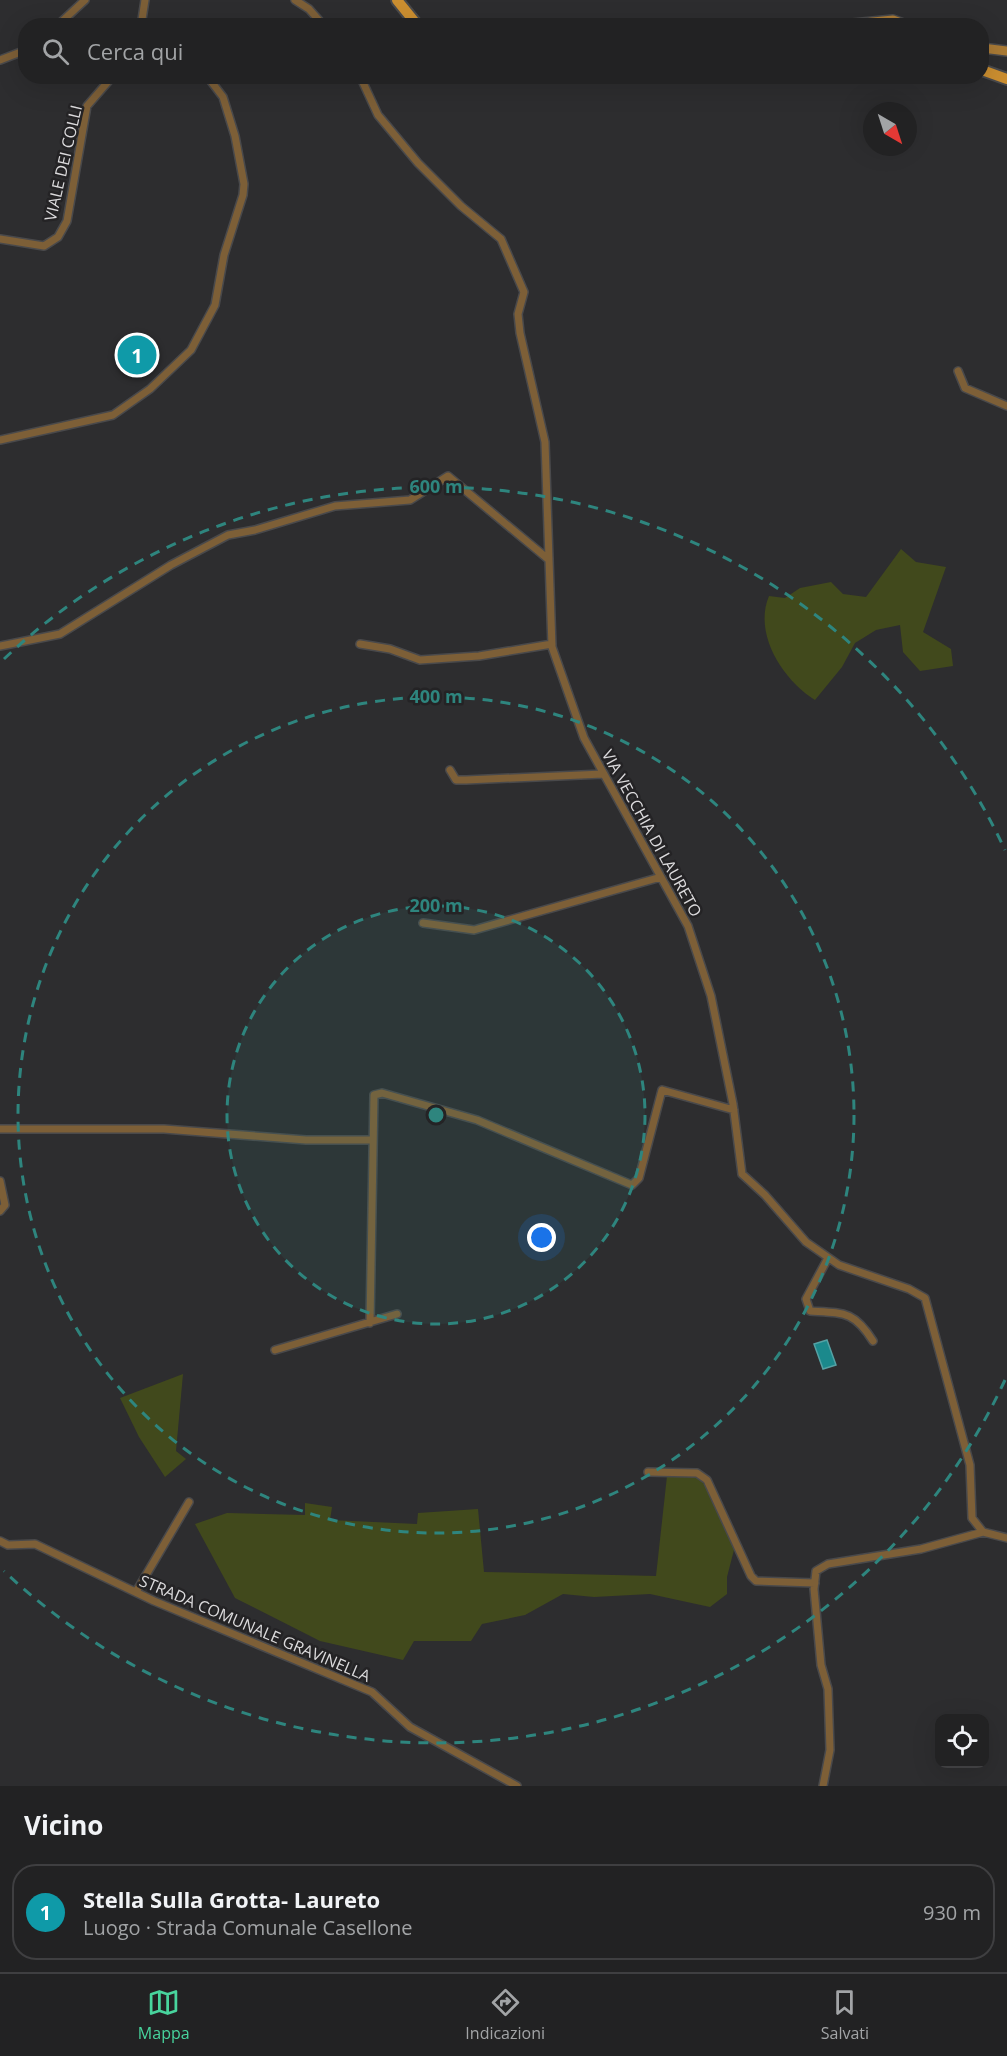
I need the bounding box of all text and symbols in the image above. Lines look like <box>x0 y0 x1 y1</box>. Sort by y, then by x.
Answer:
search box <box>18 18 989 84</box>
icon: search <box>39 35 72 68</box>
text: Cerca qui <box>87 36 183 66</box>
north arrow <box>863 102 917 156</box>
street label: VIALE DEI COLLI <box>39 103 87 223</box>
pin: 1 <box>118 332 156 378</box>
text: 600 m <box>409 474 463 498</box>
text: 400 m <box>409 684 463 708</box>
street label: VIA VECCHIA DI LAURETO <box>597 746 707 920</box>
text: 200 m <box>409 893 463 917</box>
centre of rings <box>426 1105 446 1125</box>
your location <box>527 1223 556 1252</box>
street label: STRADA COMUNALE GRAVINELLA <box>136 1569 375 1687</box>
map controls <box>935 1714 989 1768</box>
button: locate <box>935 1714 989 1768</box>
text: Vicino <box>24 1807 103 1843</box>
text: Stella Sulla Grotta- Laureto <box>83 1884 380 1914</box>
text: 1 <box>40 1899 51 1926</box>
text: 930 m <box>923 1899 981 1926</box>
text: Luogo · Strada Comunale Casellone <box>83 1914 413 1941</box>
tab: Mappa <box>138 1986 190 2044</box>
tab: Indicazioni <box>465 1986 545 2044</box>
tab: Salvati <box>821 1986 869 2044</box>

